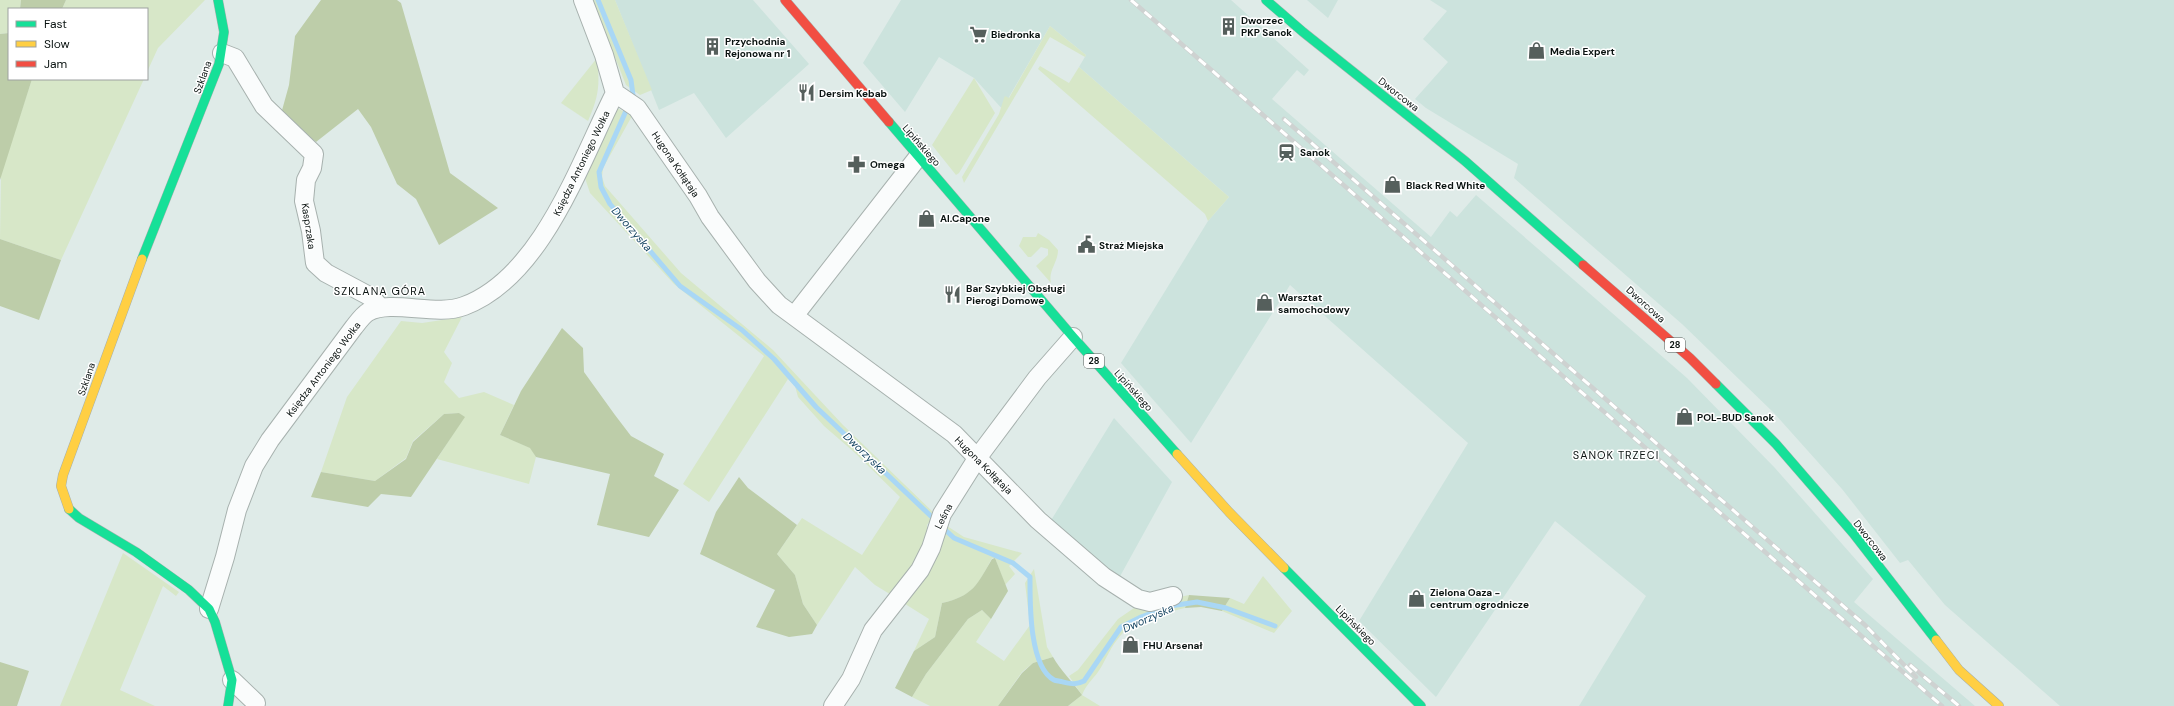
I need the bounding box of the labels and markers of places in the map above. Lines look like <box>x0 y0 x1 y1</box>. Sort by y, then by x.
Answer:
place label: Dworzec PKP Sanok <box>1241 14 1292 39</box>
building icon: Dworzec PKP Sanok <box>1218 16 1238 36</box>
supermarket icon: Biedronka <box>968 24 988 44</box>
place label: Biedronka <box>991 28 1041 41</box>
place label: Przychodnia Rejonowa nr 1 <box>725 35 790 60</box>
building icon: Przychodnia Rejonowa nr 1 <box>702 37 722 57</box>
shop icon: Media Expert <box>1527 41 1547 61</box>
place label: Media Expert <box>1550 45 1615 58</box>
restaurant icon: Dersim Kebab <box>796 83 816 103</box>
place label: Dersim Kebab <box>819 87 888 100</box>
station icon: Sanok <box>1277 142 1297 162</box>
place label: Sanok <box>1300 146 1330 159</box>
pharmacy icon: Omega <box>847 154 867 174</box>
place label: Omega <box>870 158 905 171</box>
shop icon: Black Red White <box>1383 175 1403 195</box>
place label: Black Red White <box>1406 179 1485 192</box>
shop icon: Al.Capone <box>917 208 937 228</box>
place label: Al.Capone <box>940 212 990 225</box>
public building icon: Straż Miejska <box>1076 235 1096 255</box>
place label: Straż Miejska <box>1099 239 1164 252</box>
place label: Bar Szybkiej Obsługi Pierogi Domowe <box>966 282 1066 307</box>
restaurant icon: Bar Szybkiej Obsługi Pierogi Domowe <box>943 284 963 304</box>
place label: Warsztat samochodowy <box>1278 291 1350 316</box>
shop icon: Warsztat samochodowy <box>1255 293 1275 313</box>
shop icon: POL-BUD Sanok <box>1674 407 1694 427</box>
place label: POL-BUD Sanok <box>1697 411 1775 424</box>
place label: Zielona Oaza - centrum ogrodnicze <box>1430 586 1529 611</box>
shop icon: Zielona Oaza - centrum ogrodnicze <box>1407 588 1427 608</box>
shop icon: FHU Arsenał <box>1120 635 1140 655</box>
place label: FHU Arsenał <box>1143 639 1202 652</box>

